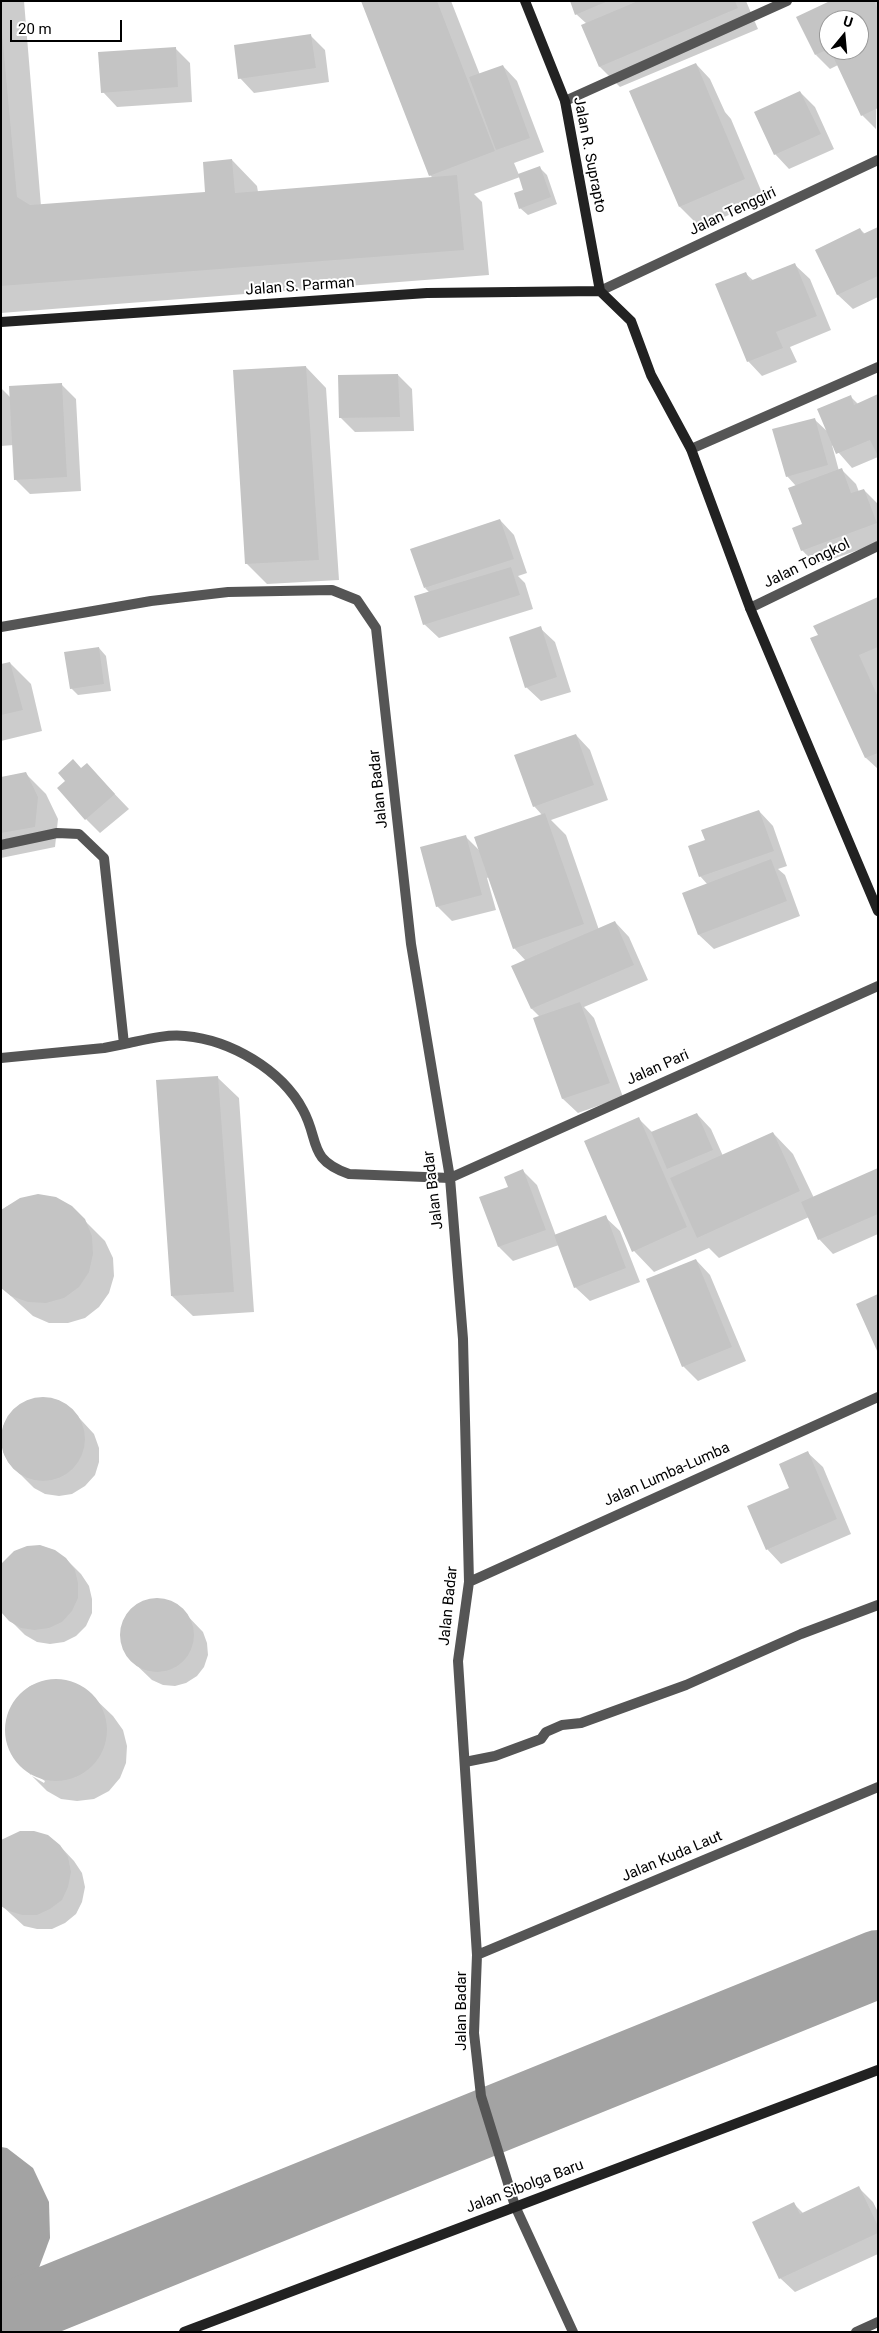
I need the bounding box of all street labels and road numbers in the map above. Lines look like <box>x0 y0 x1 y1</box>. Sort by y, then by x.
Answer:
street label: Jalan R. Suprapto <box>569 96 609 214</box>
street label: Jalan Tenggiri <box>687 184 779 240</box>
street label: Jalan S. Parman <box>245 274 355 300</box>
street label: Jalan Tongkol <box>761 535 853 593</box>
street label: Jalan Badar <box>366 749 392 829</box>
street label: Jalan Pari <box>624 1046 692 1090</box>
street label: Jalan Badar <box>420 1149 448 1231</box>
street label: Jalan Lumba-Lumba <box>601 1439 733 1511</box>
street label: Jalan Badar <box>436 1566 462 1646</box>
street label: Jalan Kuda Laut <box>619 1828 725 1886</box>
street label: Jalan Badar <box>453 1971 471 2051</box>
street label: Jalan Sibolga Baru <box>464 2156 586 2218</box>

